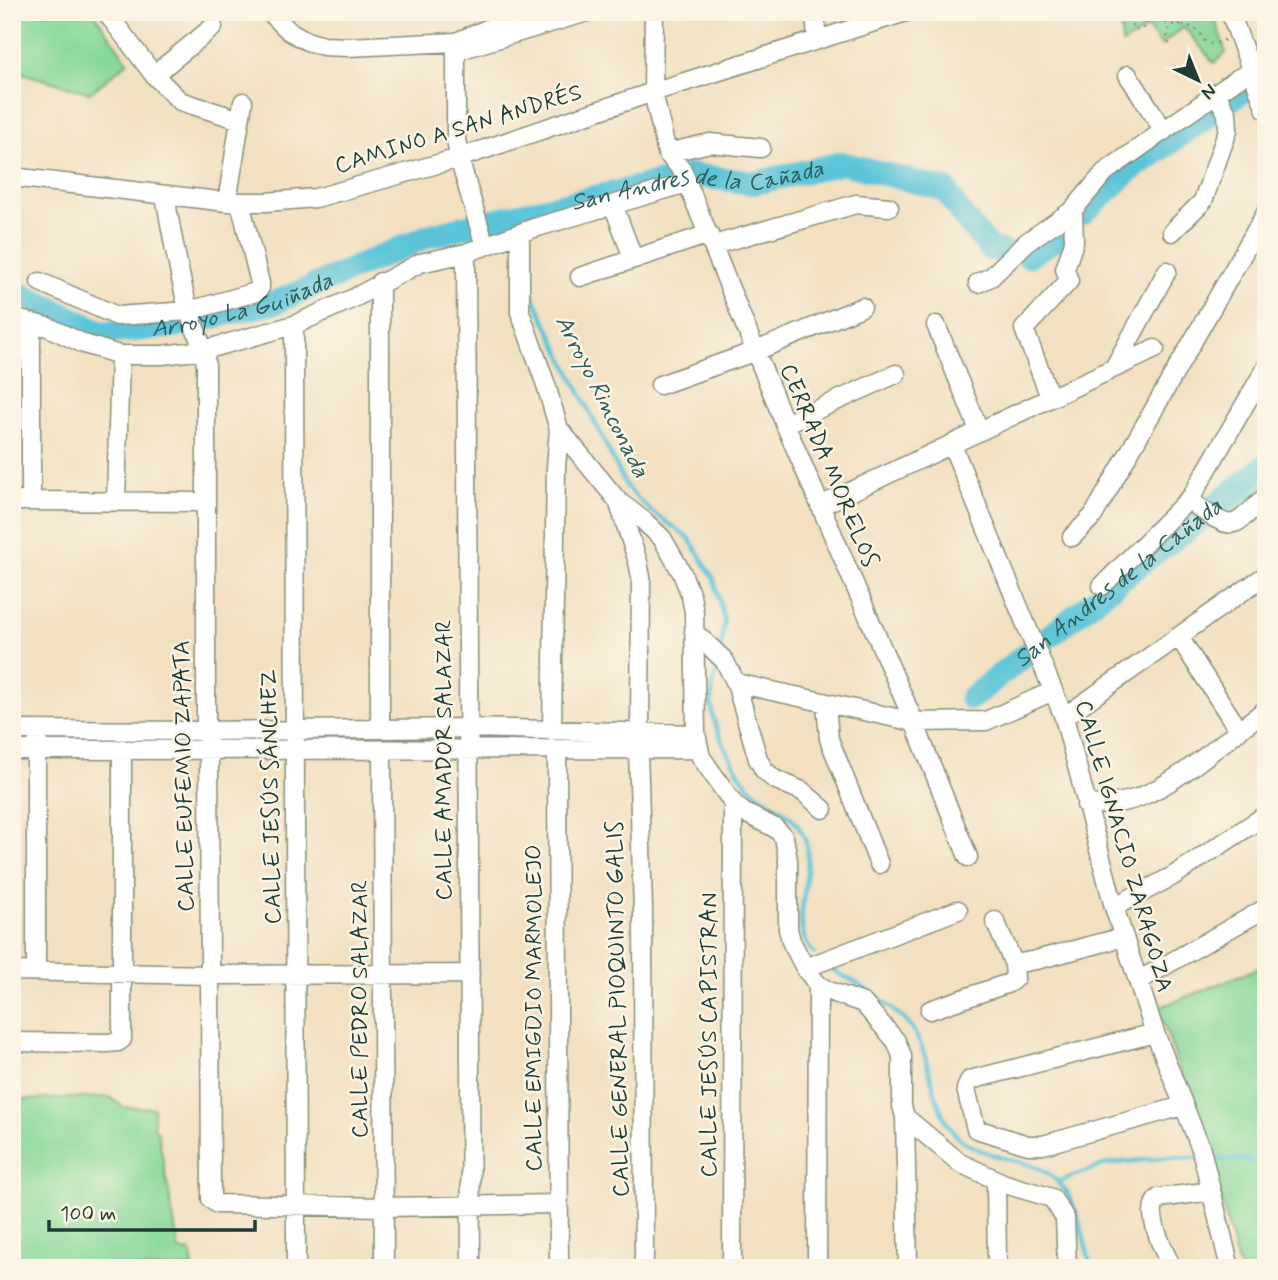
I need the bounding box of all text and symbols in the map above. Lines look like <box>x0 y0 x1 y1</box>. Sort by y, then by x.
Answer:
north arrow <box>1162 46 1232 116</box>
street label: CAMINO A SAN ANDRÉS <box>331 77 586 182</box>
text: N <box>1195 78 1222 105</box>
water label: San Andres de la Cañada <box>568 154 827 219</box>
water label: Arroyo La Guiñada <box>150 265 338 345</box>
water label: Arroyo Rinconada <box>547 310 656 484</box>
street label: CERRADA MORELOS <box>772 360 885 572</box>
water label: San Andres de la Cañada <box>1008 491 1229 675</box>
street label: CALLE AMADOR SALAZAR <box>430 619 460 901</box>
street label: CALLE EUFEMIO ZAPATA <box>168 640 202 912</box>
street label: CALLE JESÚS SÁNCHEZ <box>255 669 289 925</box>
street label: CALLE IGNACIO ZARAGOZA <box>1067 697 1179 996</box>
street label: CALLE GENERAL PIOQUINTO GALIS <box>601 820 637 1197</box>
street label: CALLE EMIGDIO MARMOLEJO <box>520 844 550 1172</box>
street label: CALLE PEDRO SALAZAR <box>346 880 376 1138</box>
street label: CALLE JESÚS CAPISTRAN <box>695 892 725 1178</box>
scale bar <box>49 1189 256 1233</box>
text: 100 m <box>60 1200 116 1228</box>

